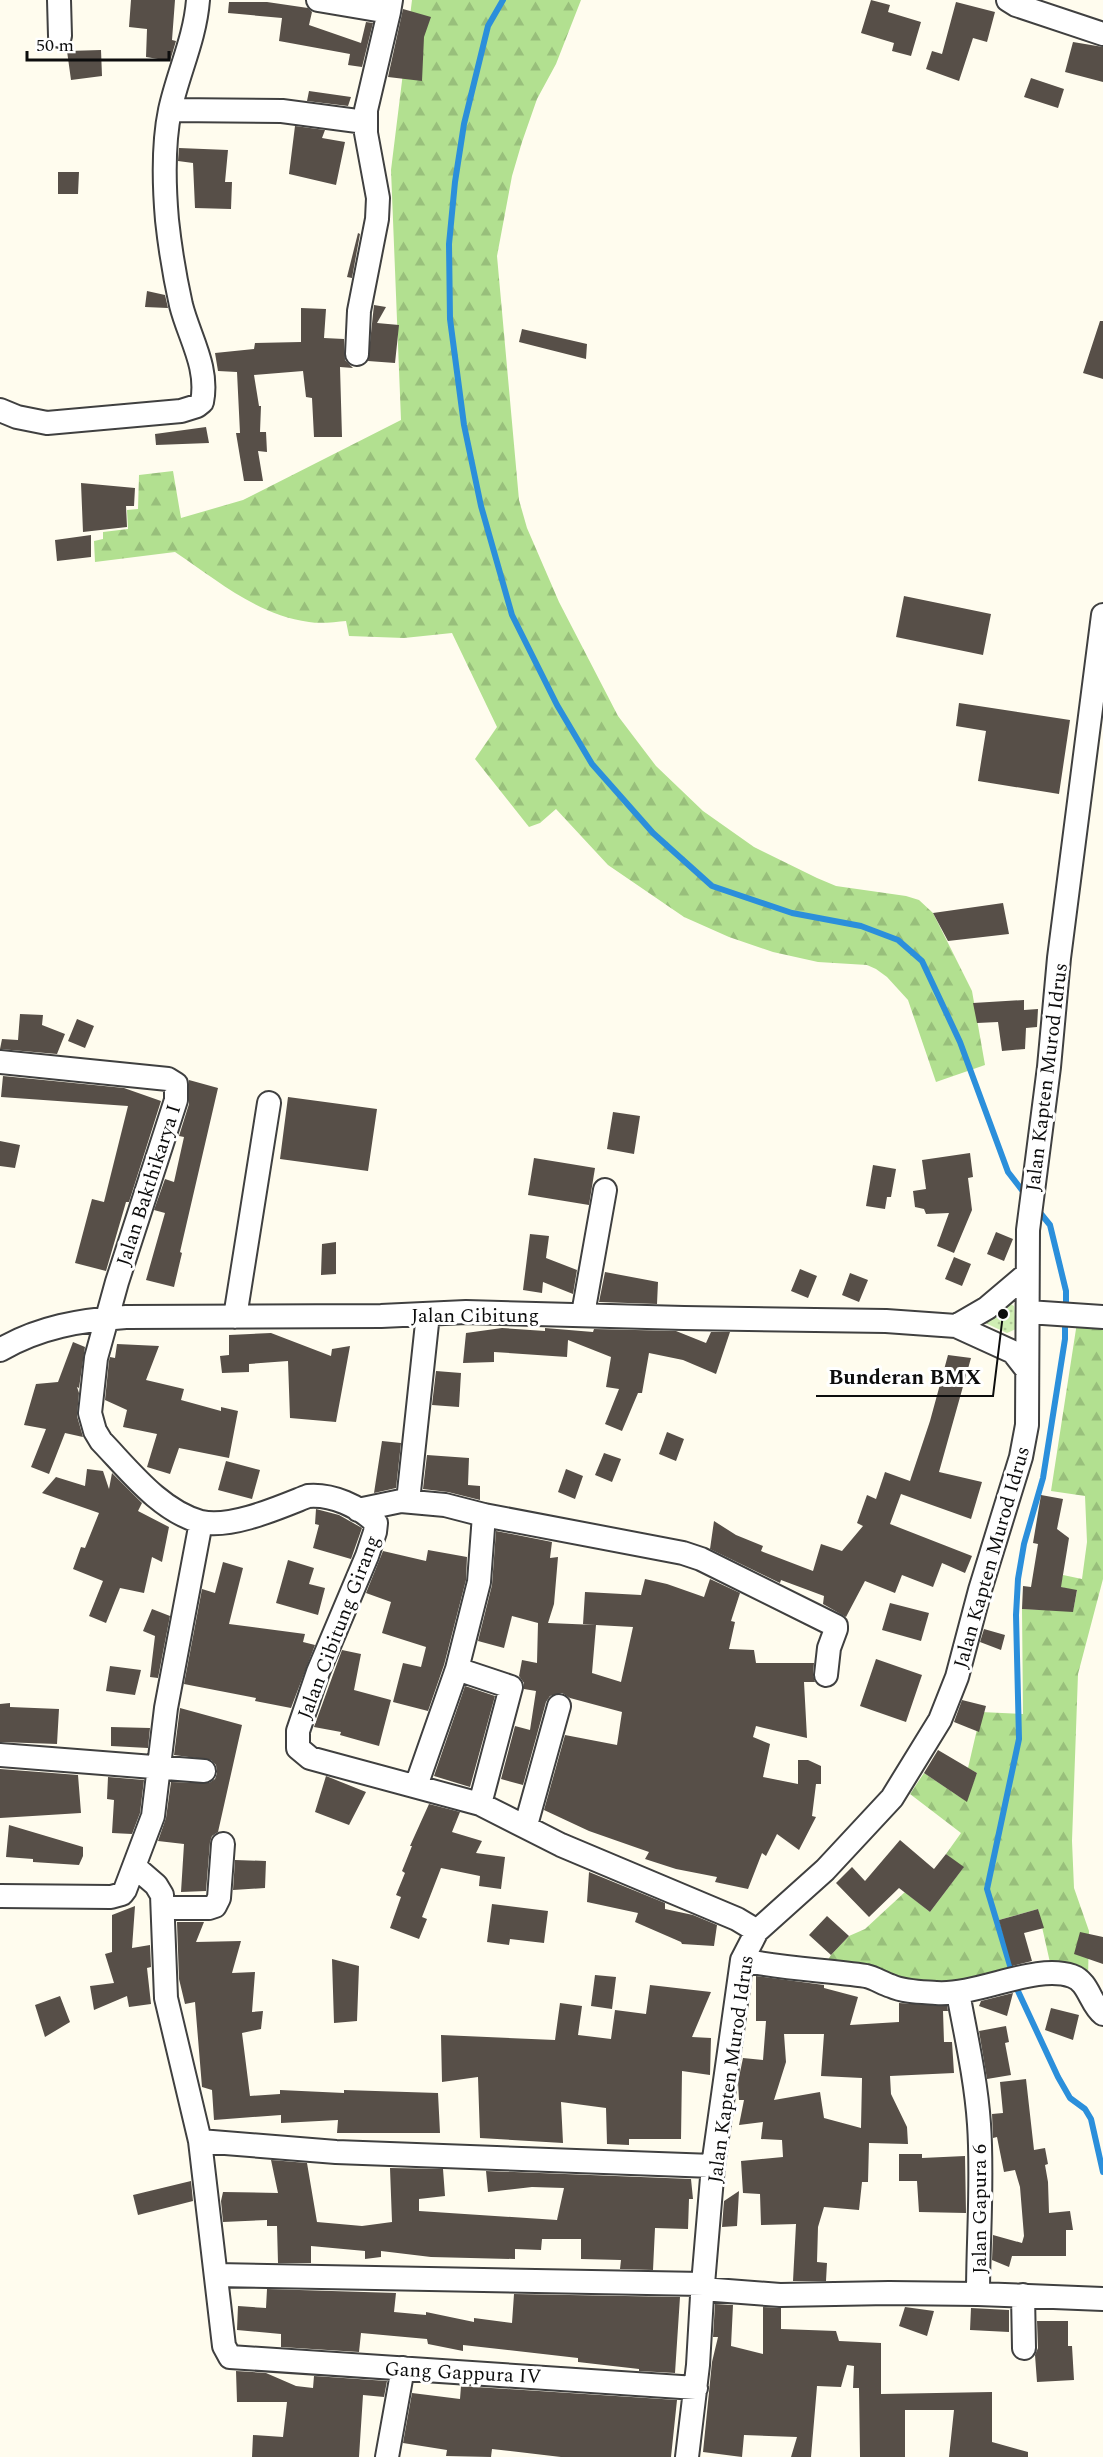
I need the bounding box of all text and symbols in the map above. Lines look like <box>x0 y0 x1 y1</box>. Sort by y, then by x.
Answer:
scale bar <box>27 24 170 62</box>
text: 50 m <box>36 32 74 59</box>
street label: Jalan Kapten Murod Idrus <box>1018 961 1076 1193</box>
street label: Jalan Bakthikarya I <box>109 1101 189 1270</box>
street label: Jalan Cibitung <box>411 1301 539 1331</box>
callout: Bunderan BMX <box>816 1357 993 1396</box>
text: Bunderan BMX <box>828 1362 982 1394</box>
street label: Jalan Kapten Murod Idrus <box>946 1443 1038 1672</box>
street label: Jalan Cibitung Girang <box>290 1531 388 1724</box>
street label: Jalan Kapten Murod Idrus <box>700 1953 762 2185</box>
street label: Jalan Gapura 6 <box>965 2144 995 2274</box>
street label: Gang Gappura IV <box>384 2354 542 2392</box>

